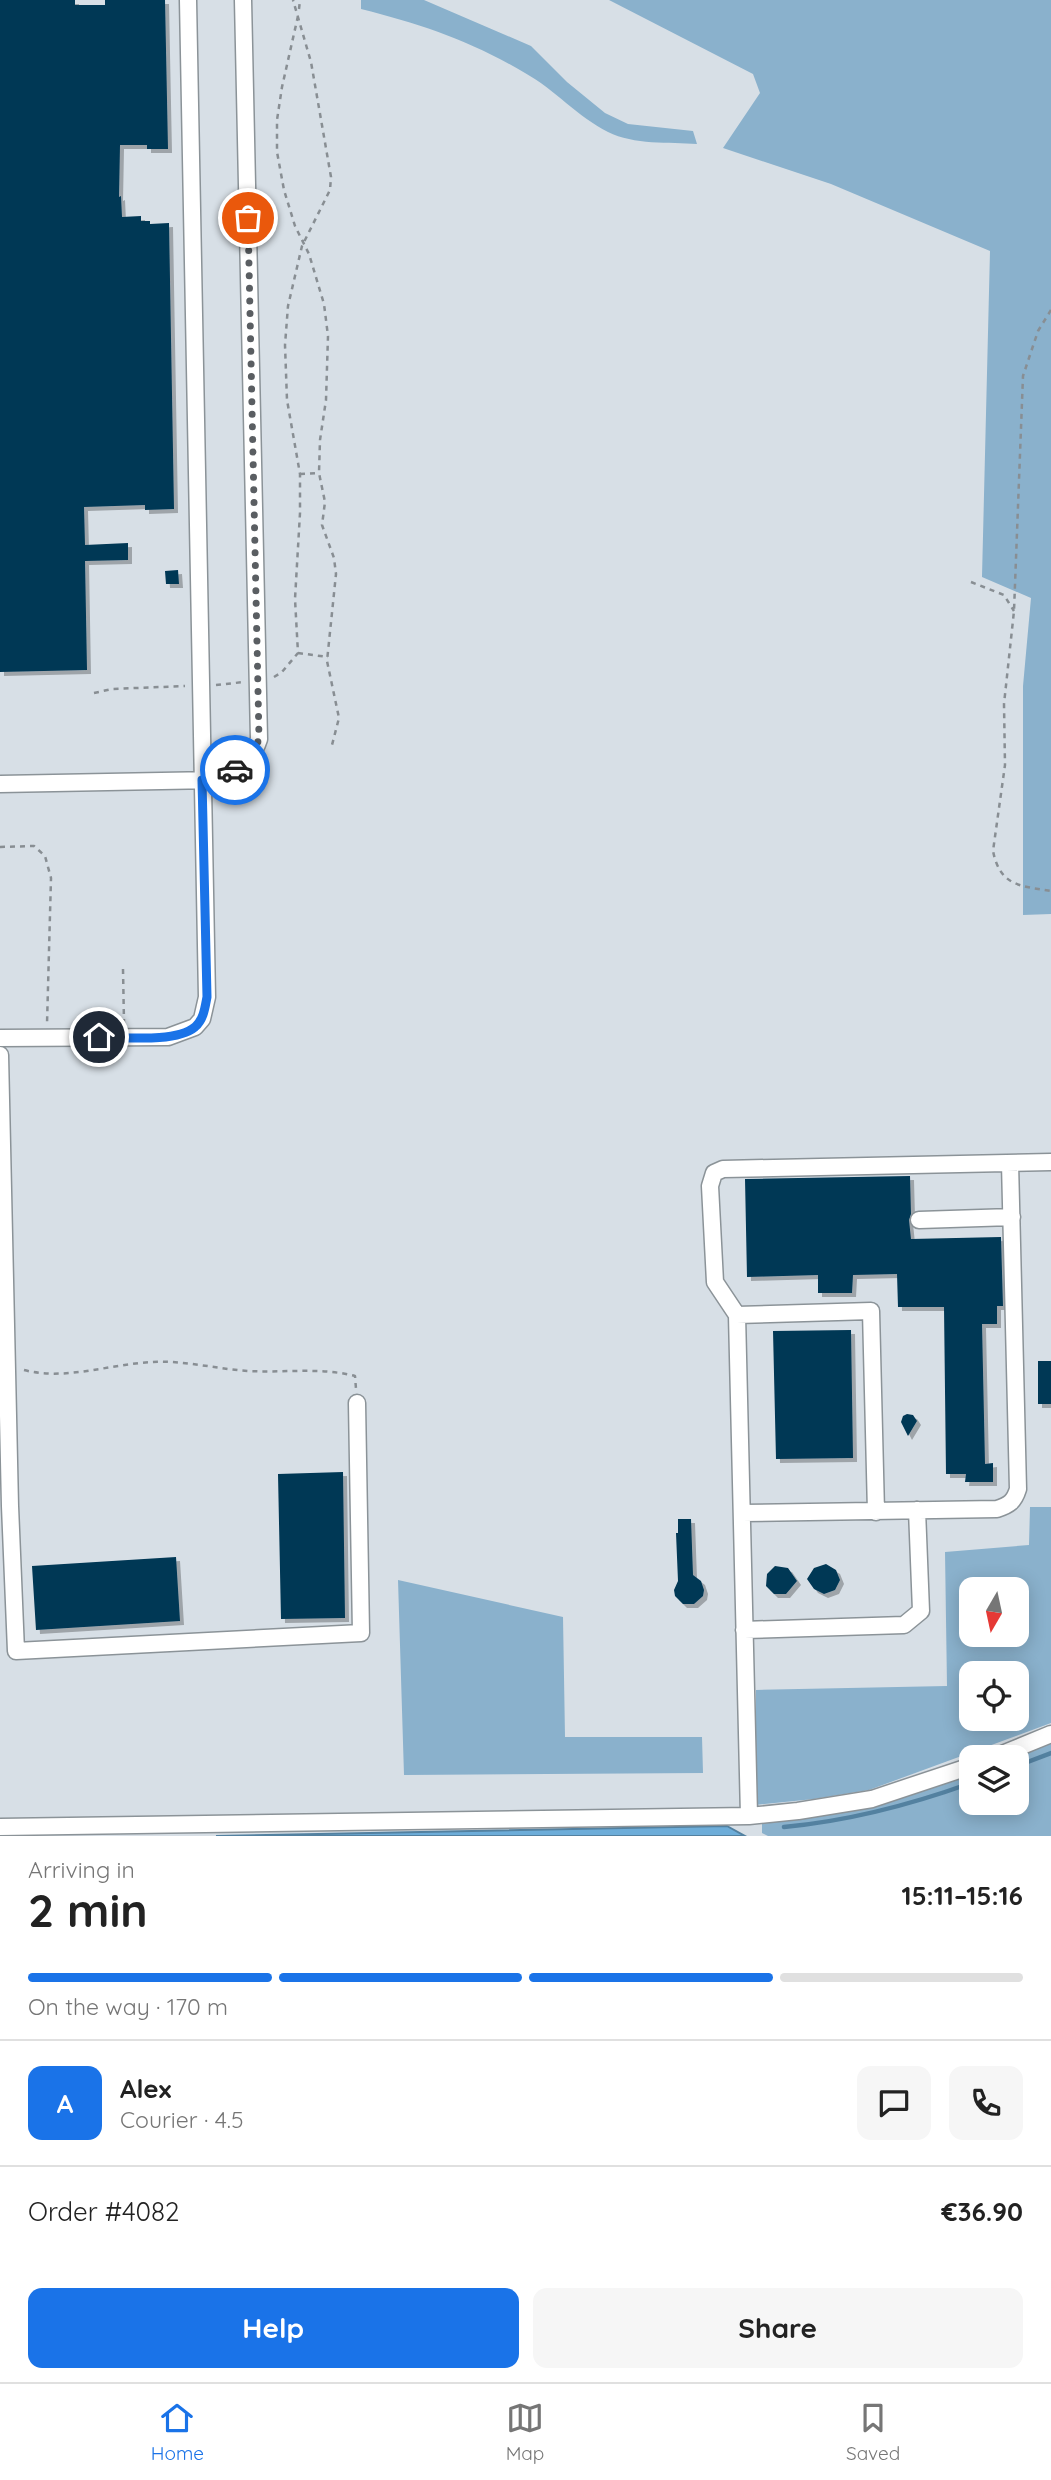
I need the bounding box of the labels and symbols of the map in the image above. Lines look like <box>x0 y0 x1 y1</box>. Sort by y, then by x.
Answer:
pin <box>218 188 278 248</box>
courier <box>200 735 270 805</box>
pin <box>69 1007 129 1067</box>
north arrow <box>959 1577 1029 1647</box>

